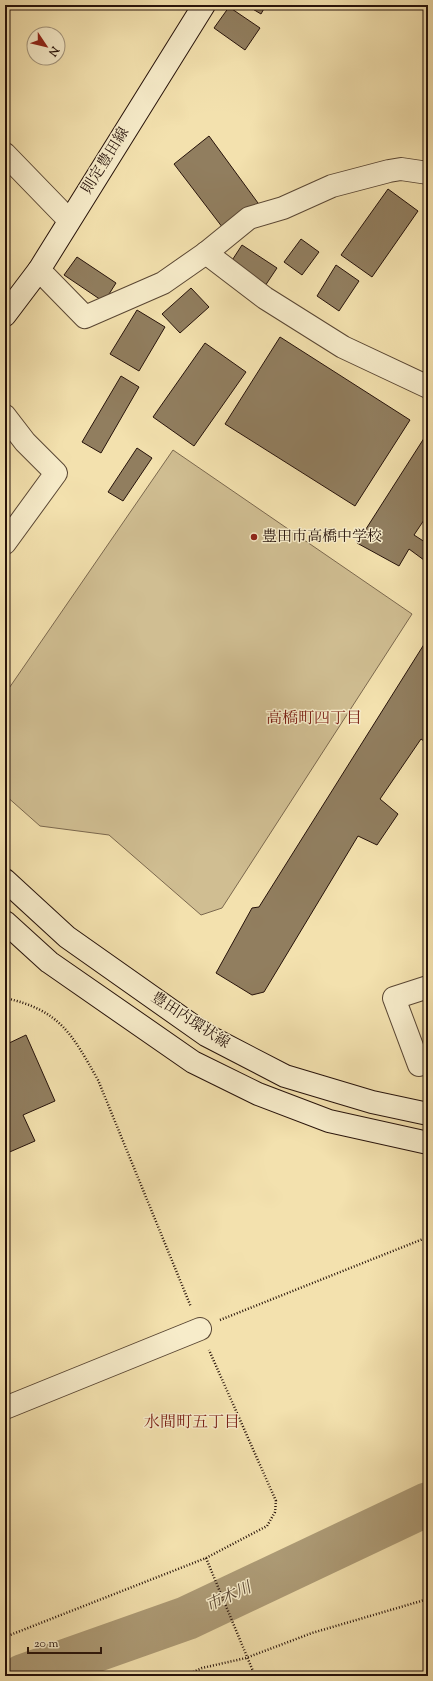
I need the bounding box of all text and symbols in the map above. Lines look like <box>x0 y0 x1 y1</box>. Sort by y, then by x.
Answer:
north arrow <box>26 26 66 66</box>
text: N <box>44 42 63 60</box>
street label: 則定豊田線 <box>77 124 135 198</box>
place label: 豊田市高橋中学校 <box>262 527 382 548</box>
marker: 豊田市高橋中学校 <box>249 532 259 542</box>
district label: 高橋町四丁目 <box>266 708 362 731</box>
street label: 豊田内環状線 <box>147 988 233 1054</box>
district label: 水間町五丁目 <box>144 1412 240 1435</box>
water label: 市木川 <box>202 1577 257 1619</box>
scale bar <box>28 1629 101 1655</box>
text: 20 m <box>34 1635 59 1653</box>

